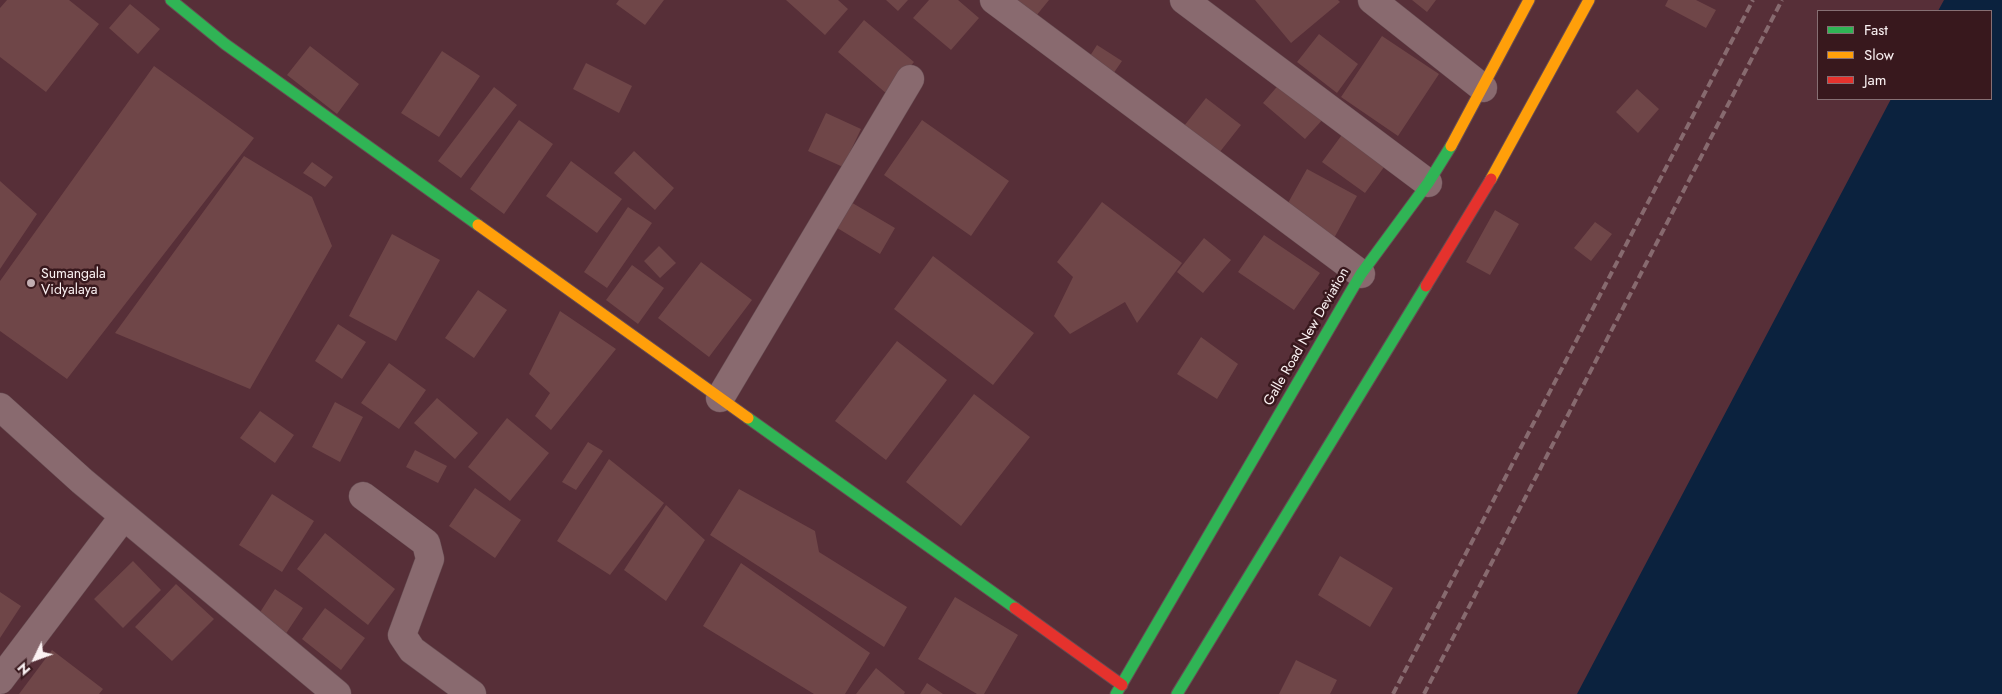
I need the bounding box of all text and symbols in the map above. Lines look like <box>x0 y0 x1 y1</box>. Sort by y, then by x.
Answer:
legend <box>1817 10 1992 100</box>
text: Fast <box>1864 19 1888 41</box>
text: Slow <box>1864 44 1894 66</box>
text: Jam <box>1864 69 1887 91</box>
street label: Galle Road New Deviation <box>1261 265 1353 409</box>
place label: Sumangala Vidyalaya <box>41 267 106 300</box>
marker: Sumangala Vidyalaya <box>25 277 37 289</box>
north arrow <box>10 634 60 684</box>
text: N <box>13 658 35 680</box>

